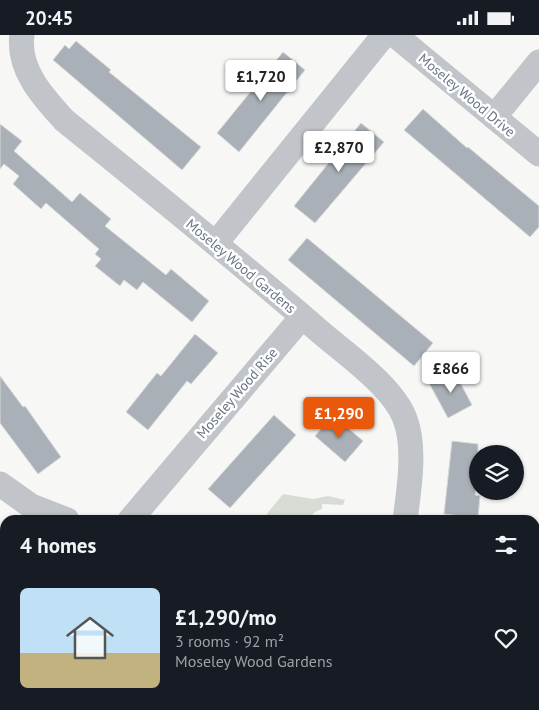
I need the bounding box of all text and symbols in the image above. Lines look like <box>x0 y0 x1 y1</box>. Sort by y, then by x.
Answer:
text: 20:45 <box>25 6 73 30</box>
street label: Moseley Wood Drive <box>415 49 519 141</box>
pin: £1,720 <box>220 59 302 102</box>
text: £1,720 <box>236 66 286 86</box>
pin: £2,870 <box>298 131 380 173</box>
text: £2,870 <box>314 137 364 157</box>
street label: Moseley Wood Gardens <box>182 215 300 317</box>
street label: Moseley Wood Rise <box>193 344 281 442</box>
pin: £866 <box>421 351 481 394</box>
text: £866 <box>433 358 469 378</box>
pin: £1,290 <box>298 397 380 439</box>
text: £1,290 <box>314 403 364 423</box>
map controls <box>469 445 524 500</box>
button: layers <box>469 445 524 500</box>
icon: filters <box>492 531 520 559</box>
text: 4 homes <box>20 532 96 559</box>
text: £1,290/mo <box>175 604 277 631</box>
icon: home <box>60 608 120 668</box>
icon: heart <box>492 624 520 652</box>
text: 3 rooms · 92 m² <box>175 631 284 651</box>
text: Moseley Wood Gardens <box>175 651 332 671</box>

